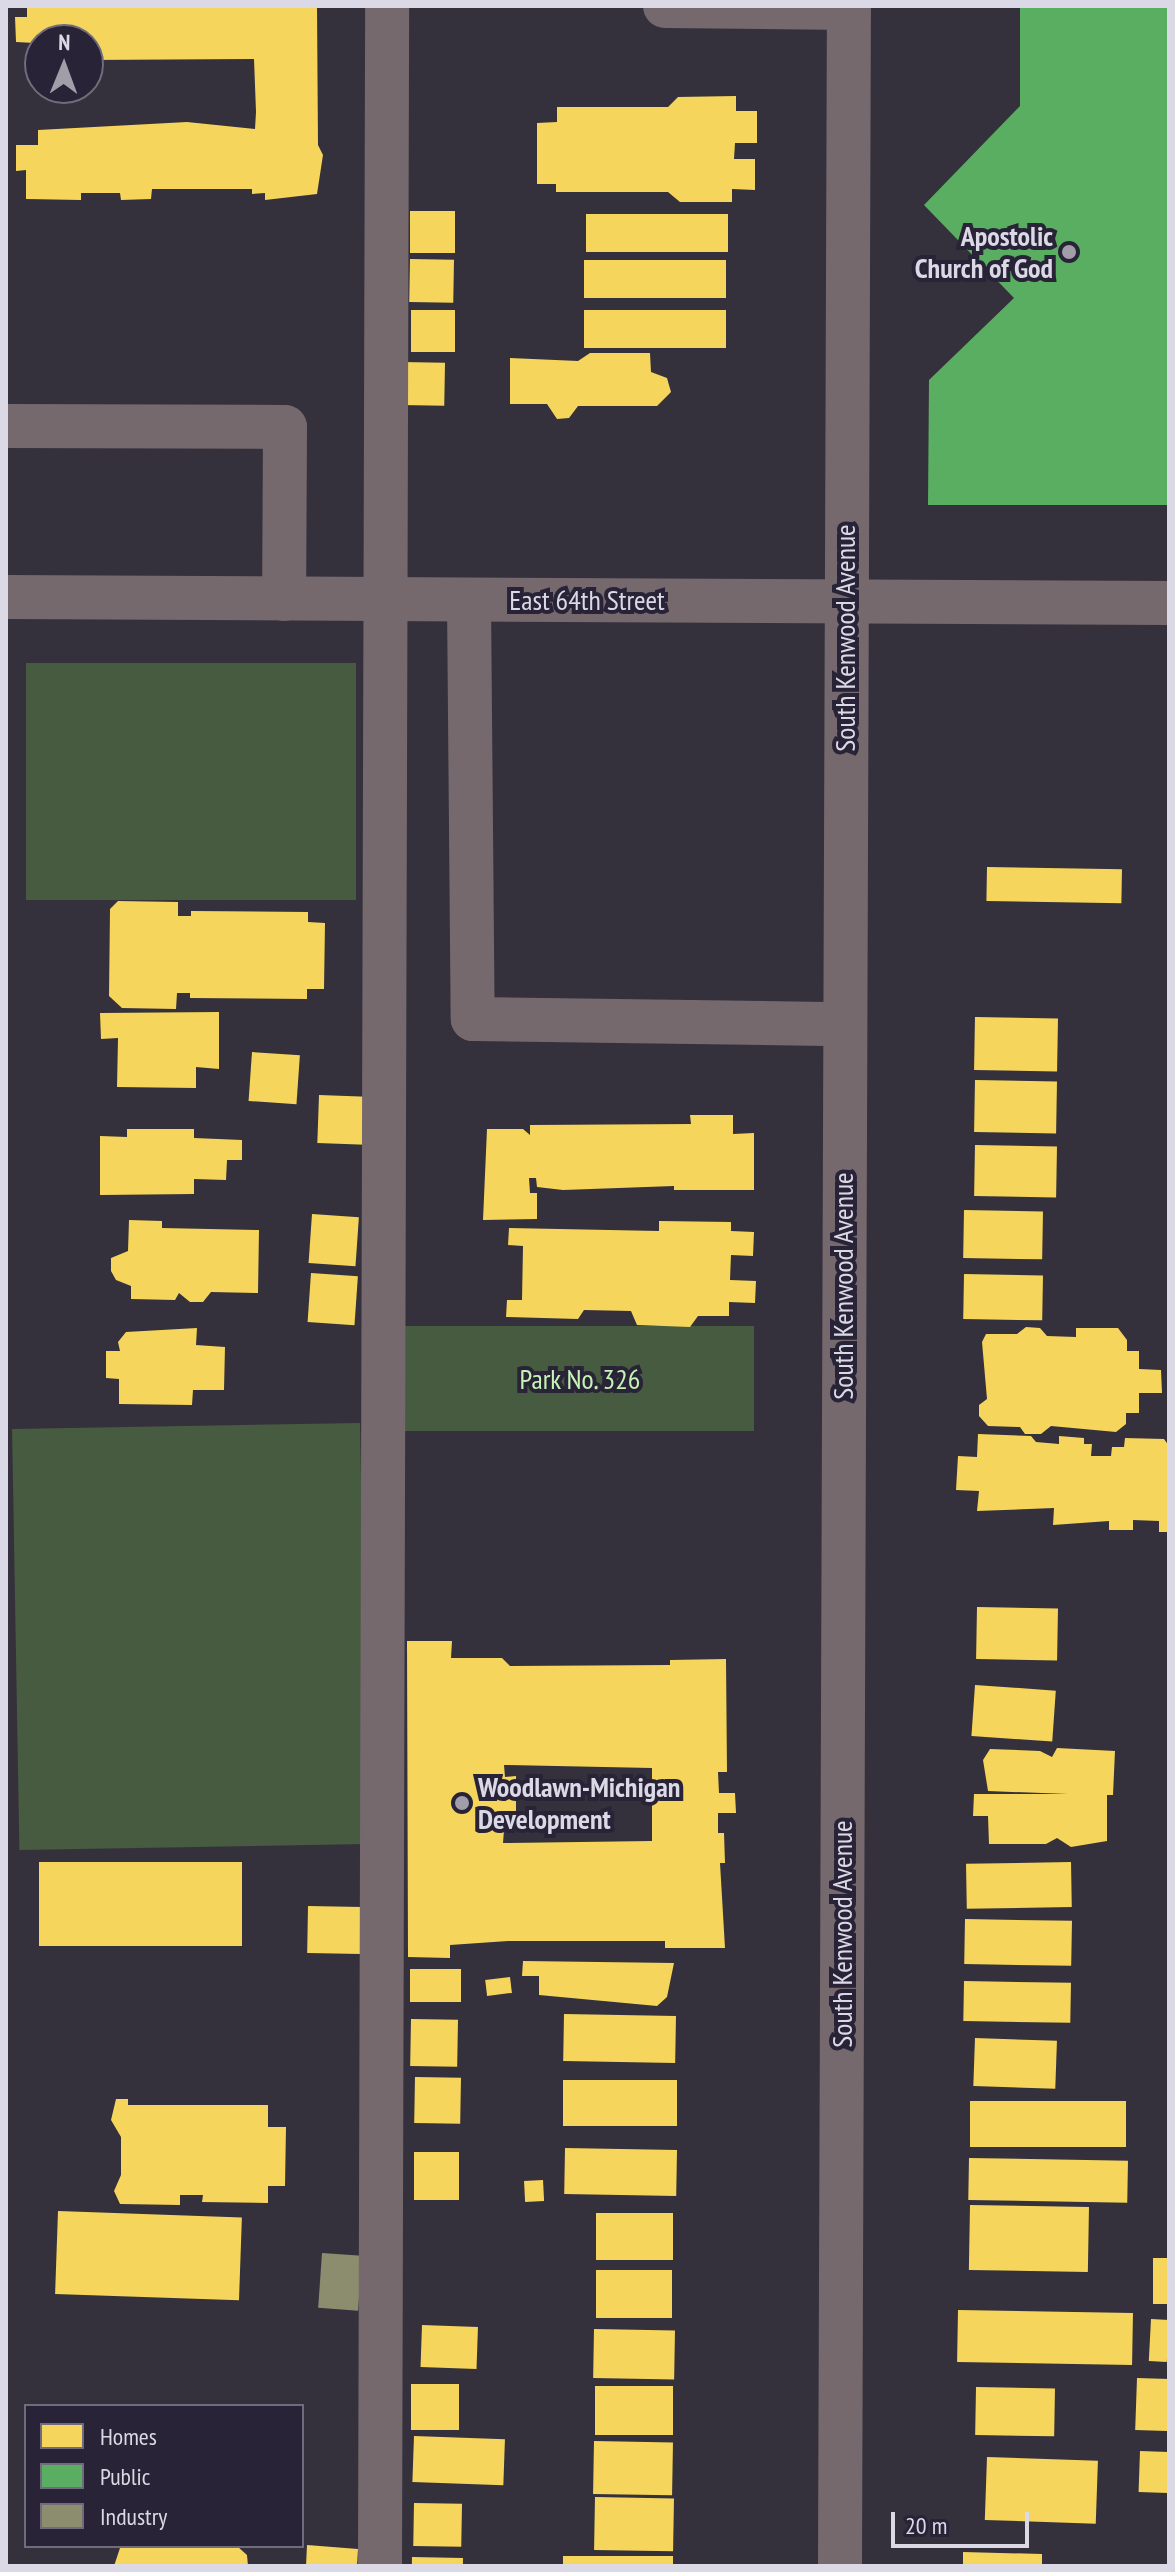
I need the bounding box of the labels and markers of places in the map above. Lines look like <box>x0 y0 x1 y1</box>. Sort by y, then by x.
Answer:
place label: Apostolic Church of God <box>914 219 1053 285</box>
marker: Apostolic Church of God <box>1060 243 1078 261</box>
place label: Woodlawn-Michigan Development <box>478 1770 680 1836</box>
marker: Woodlawn-Michigan Development <box>453 1794 471 1812</box>

